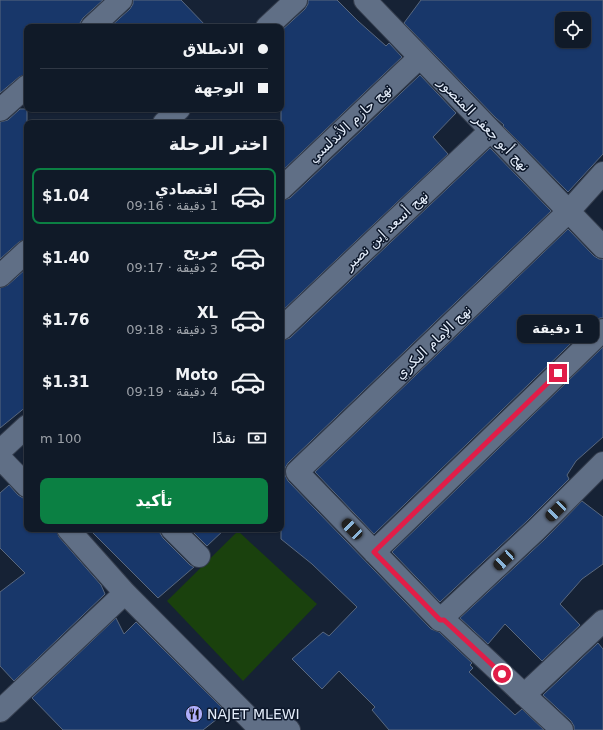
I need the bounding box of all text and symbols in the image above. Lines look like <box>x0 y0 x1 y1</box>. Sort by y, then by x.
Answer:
map controls <box>555 12 591 48</box>
button: locate <box>555 12 591 48</box>
text: الانطلاق <box>183 40 244 58</box>
street label: نهج أبو جعفر المنصور <box>434 72 534 175</box>
text: الوجهة <box>194 79 244 97</box>
street label: نهج حازم الأندلسي <box>304 80 396 166</box>
text: اختر الرحلة <box>169 133 268 154</box>
icon: car <box>230 178 266 214</box>
text: اقتصادي <box>155 180 218 198</box>
street label: نهج أسعد إبن نصير <box>339 186 432 274</box>
text: $1.04 <box>42 187 89 205</box>
text: 1 دقيقة · 09:16 <box>126 198 218 213</box>
icon: car <box>230 240 266 276</box>
text: مريح <box>183 242 218 260</box>
text: $1.40 <box>42 249 89 267</box>
text: 2 دقيقة · 09:17 <box>126 260 218 275</box>
icon: car <box>230 302 266 338</box>
street label: نهج الإمام البكري <box>392 302 475 383</box>
text: XL <box>197 304 218 322</box>
text: $1.76 <box>42 311 89 329</box>
callout: 1 دقيقة <box>517 315 599 343</box>
text: 1 دقيقة <box>532 321 584 336</box>
text: 3 دقيقة · 09:18 <box>126 322 218 337</box>
icon: car <box>230 364 266 400</box>
route end <box>549 364 567 382</box>
text: Moto <box>175 366 218 384</box>
text: $1.31 <box>42 373 89 391</box>
text: 4 دقيقة · 09:19 <box>126 384 218 399</box>
icon: cash <box>246 427 268 449</box>
text: نقدًا <box>212 429 236 447</box>
text: 100 m <box>40 431 82 446</box>
button: تأكيد <box>40 478 268 524</box>
car <box>543 498 569 524</box>
car <box>339 516 365 542</box>
car <box>491 547 517 573</box>
route start <box>493 665 511 683</box>
restaurant icon: NAJET MLEWI <box>184 704 204 724</box>
place label: NAJET MLEWI <box>207 706 300 722</box>

